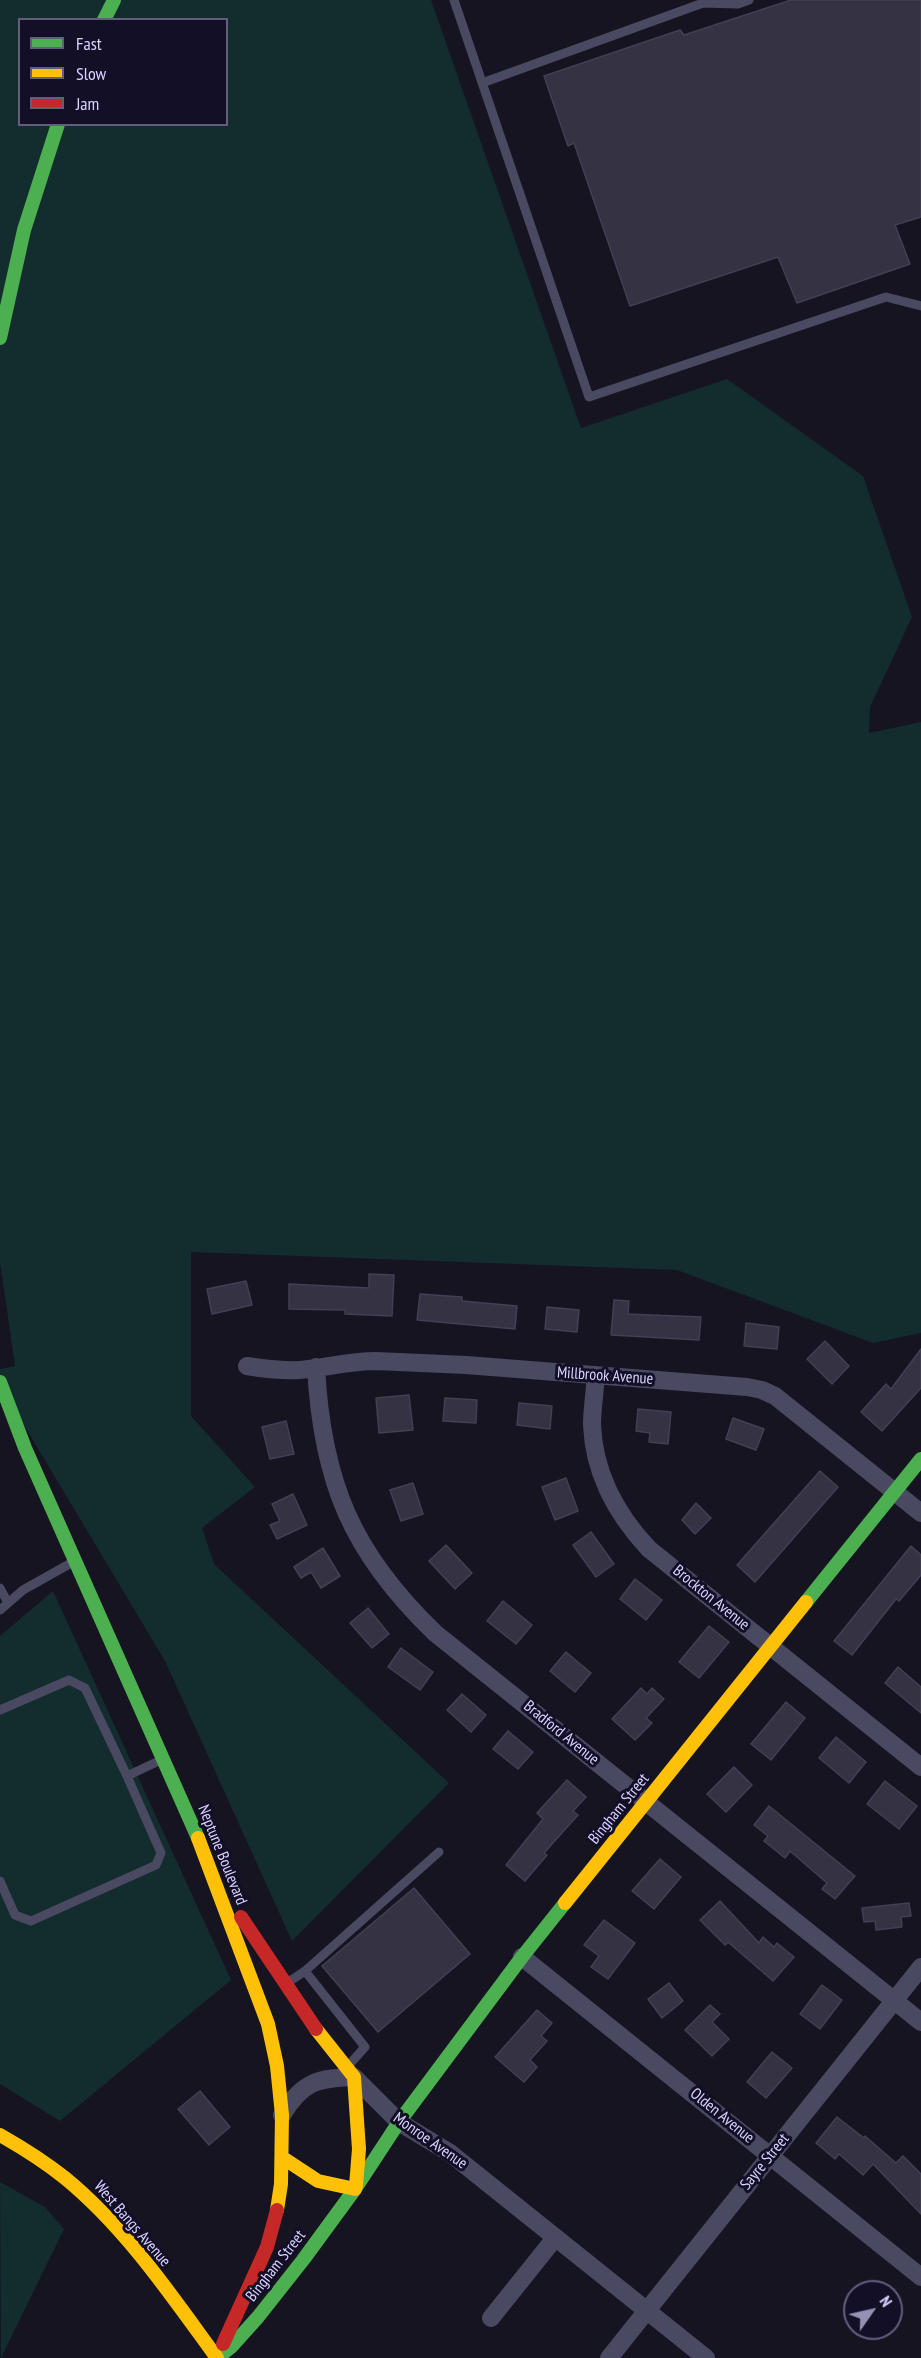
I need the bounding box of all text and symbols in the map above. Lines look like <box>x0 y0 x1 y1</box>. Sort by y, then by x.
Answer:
legend <box>18 18 228 126</box>
text: Fast <box>76 32 102 55</box>
text: Slow <box>76 62 106 85</box>
text: Jam <box>76 92 99 115</box>
street label: Millbrook Avenue <box>556 1363 654 1389</box>
street label: Brockton Avenue <box>669 1561 753 1635</box>
street label: Bradford Avenue <box>519 1697 603 1769</box>
street label: Bingham Street <box>585 1770 653 1848</box>
street label: Neptune Boulevard <box>193 1802 251 1908</box>
street label: Olden Avenue <box>686 2084 758 2148</box>
street label: Monroe Avenue <box>389 2109 471 2173</box>
street label: Sayre Street <box>737 2130 793 2194</box>
street label: West Bangs Avenue <box>90 2177 174 2271</box>
street label: Bingham Street <box>242 2226 310 2306</box>
north arrow <box>843 2280 903 2340</box>
text: N <box>876 2292 897 2310</box>

